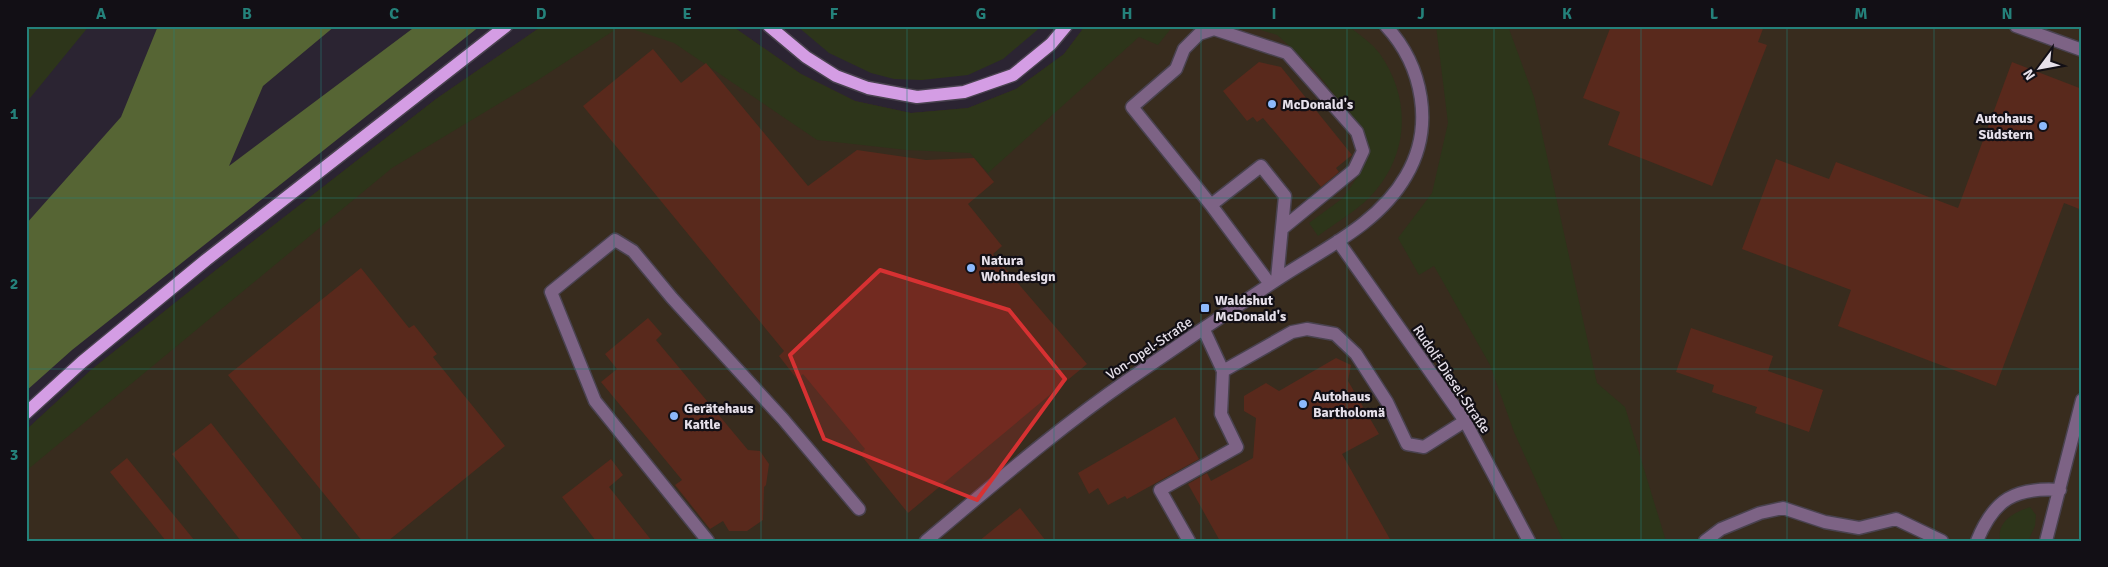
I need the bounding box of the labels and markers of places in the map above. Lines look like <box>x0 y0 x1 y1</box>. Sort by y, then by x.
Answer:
place label: McDonald's <box>1282 96 1353 113</box>
marker: McDonald's <box>1266 98 1278 110</box>
place label: Autohaus Südstern <box>1975 110 2033 143</box>
marker: Autohaus Südstern <box>2037 120 2049 132</box>
place label: Natura Wohndesign <box>981 252 1056 285</box>
marker: Natura Wohndesign <box>965 262 977 274</box>
place label: Waldshut McDonald's <box>1215 292 1286 325</box>
marker: Waldshut McDonald's <box>1199 302 1211 314</box>
place label: Autohaus Bartholomä <box>1313 388 1385 421</box>
marker: Autohaus Bartholomä <box>1297 398 1309 410</box>
place label: Gerätehaus Kaitle <box>684 400 753 433</box>
marker: Gerätehaus Kaitle <box>668 410 680 422</box>

